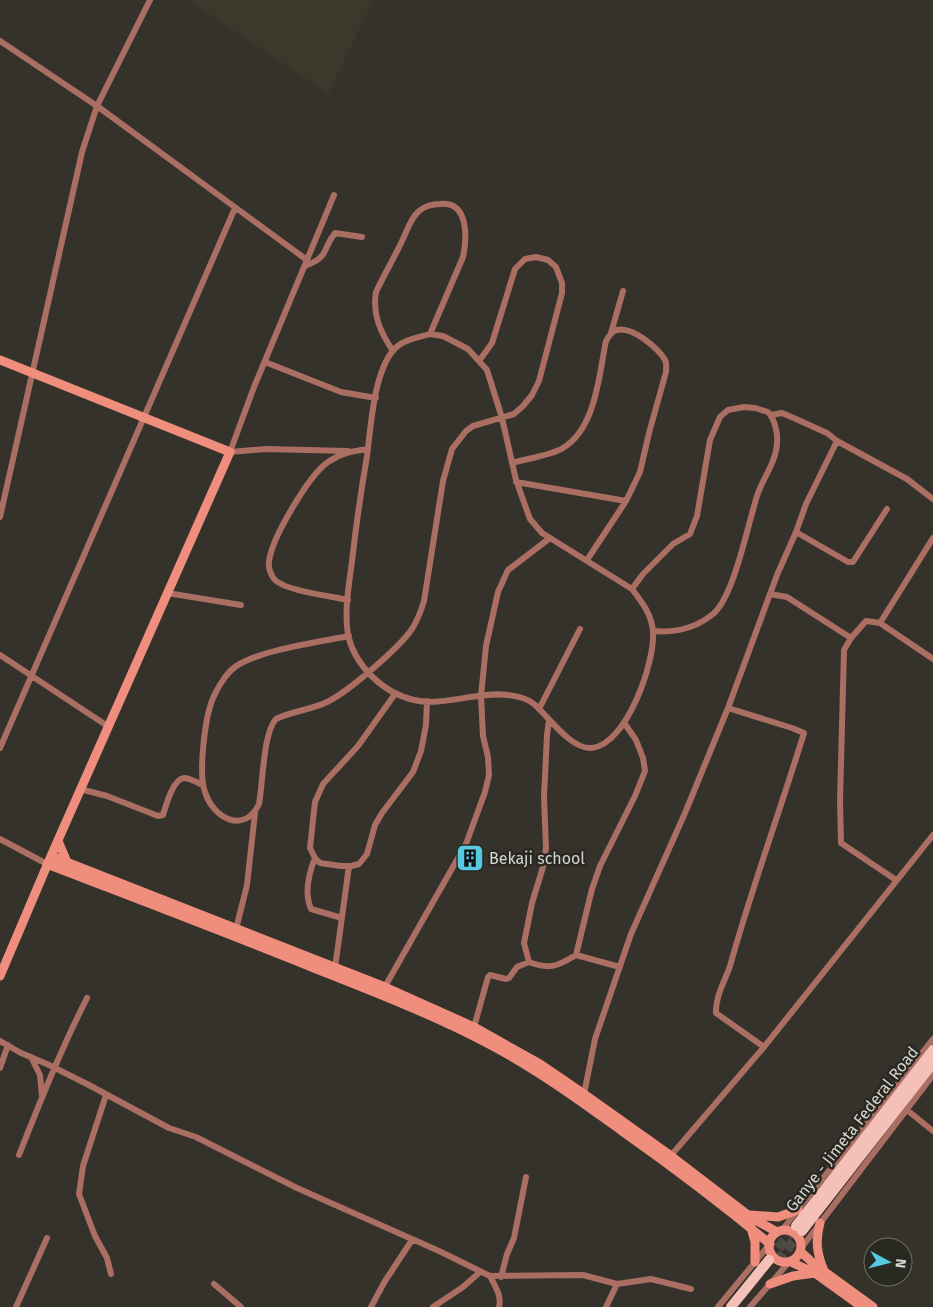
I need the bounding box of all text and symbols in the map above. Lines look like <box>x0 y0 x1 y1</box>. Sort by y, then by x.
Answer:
building icon: Bekaji school <box>455 843 485 873</box>
place label: Bekaji school <box>489 849 585 868</box>
street label: Ganye - Jimeta Federal Road <box>782 1043 922 1215</box>
north arrow <box>863 1237 913 1287</box>
text: N <box>891 1258 909 1269</box>

